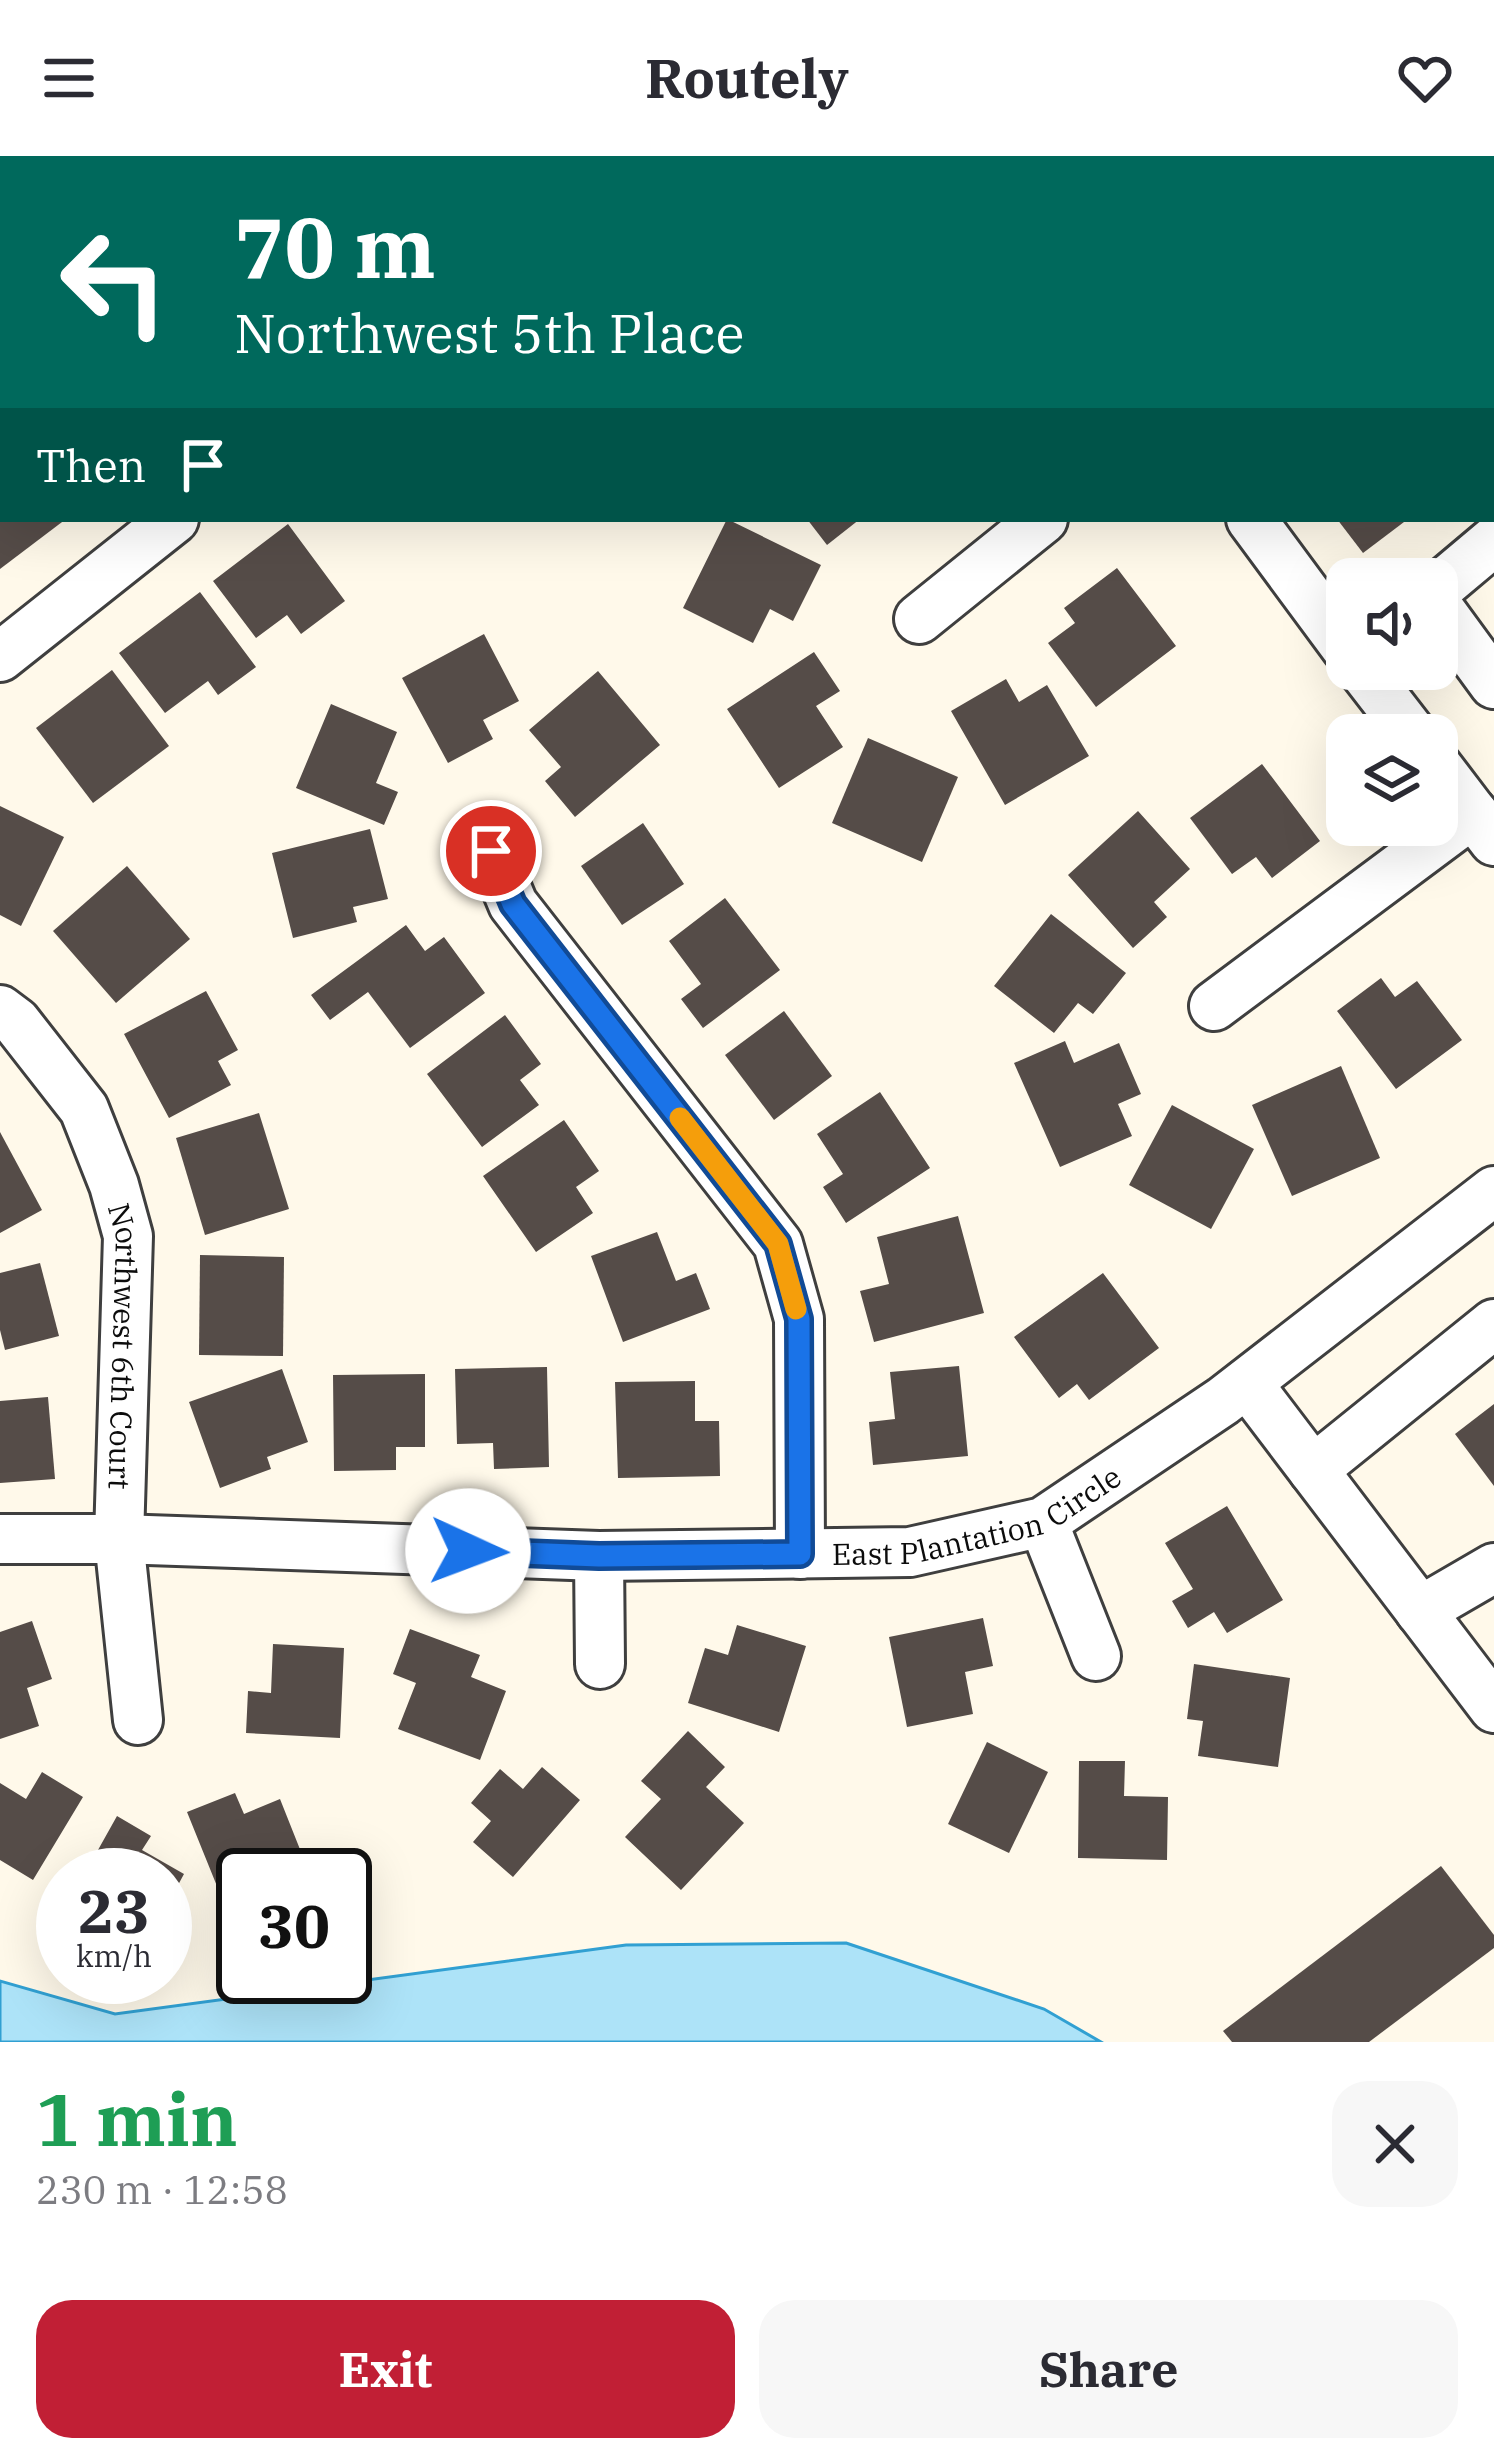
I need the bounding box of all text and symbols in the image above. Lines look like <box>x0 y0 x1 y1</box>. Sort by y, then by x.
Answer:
text: Routely <box>645 43 849 113</box>
icon: menu <box>36 45 102 111</box>
icon: heart <box>1392 45 1458 111</box>
text: 70 m <box>234 192 436 301</box>
icon: left <box>36 204 192 360</box>
text: Northwest 5th Place <box>234 298 744 368</box>
icon: arrive <box>170 432 236 498</box>
text: Then <box>36 436 146 494</box>
map controls <box>1326 558 1458 846</box>
button: sound <box>1326 558 1458 690</box>
button: layers <box>1326 714 1458 846</box>
pin <box>440 800 542 902</box>
icon: arrive <box>458 818 524 884</box>
street label: Northwest 6th Court <box>100 1198 149 1490</box>
street label: East Plantation Circle <box>832 1456 1128 1573</box>
position arrow <box>405 1488 531 1614</box>
speed limit sign: 30 <box>216 1848 372 2004</box>
text: 23 <box>78 1871 150 1950</box>
text: km/h <box>76 1936 152 1975</box>
text: 1 min <box>36 2072 238 2166</box>
button: close <box>1332 2081 1458 2207</box>
text: 230 m · 12:58 <box>36 2164 288 2215</box>
button: Exit <box>36 2300 735 2438</box>
button: Share <box>759 2300 1458 2438</box>

